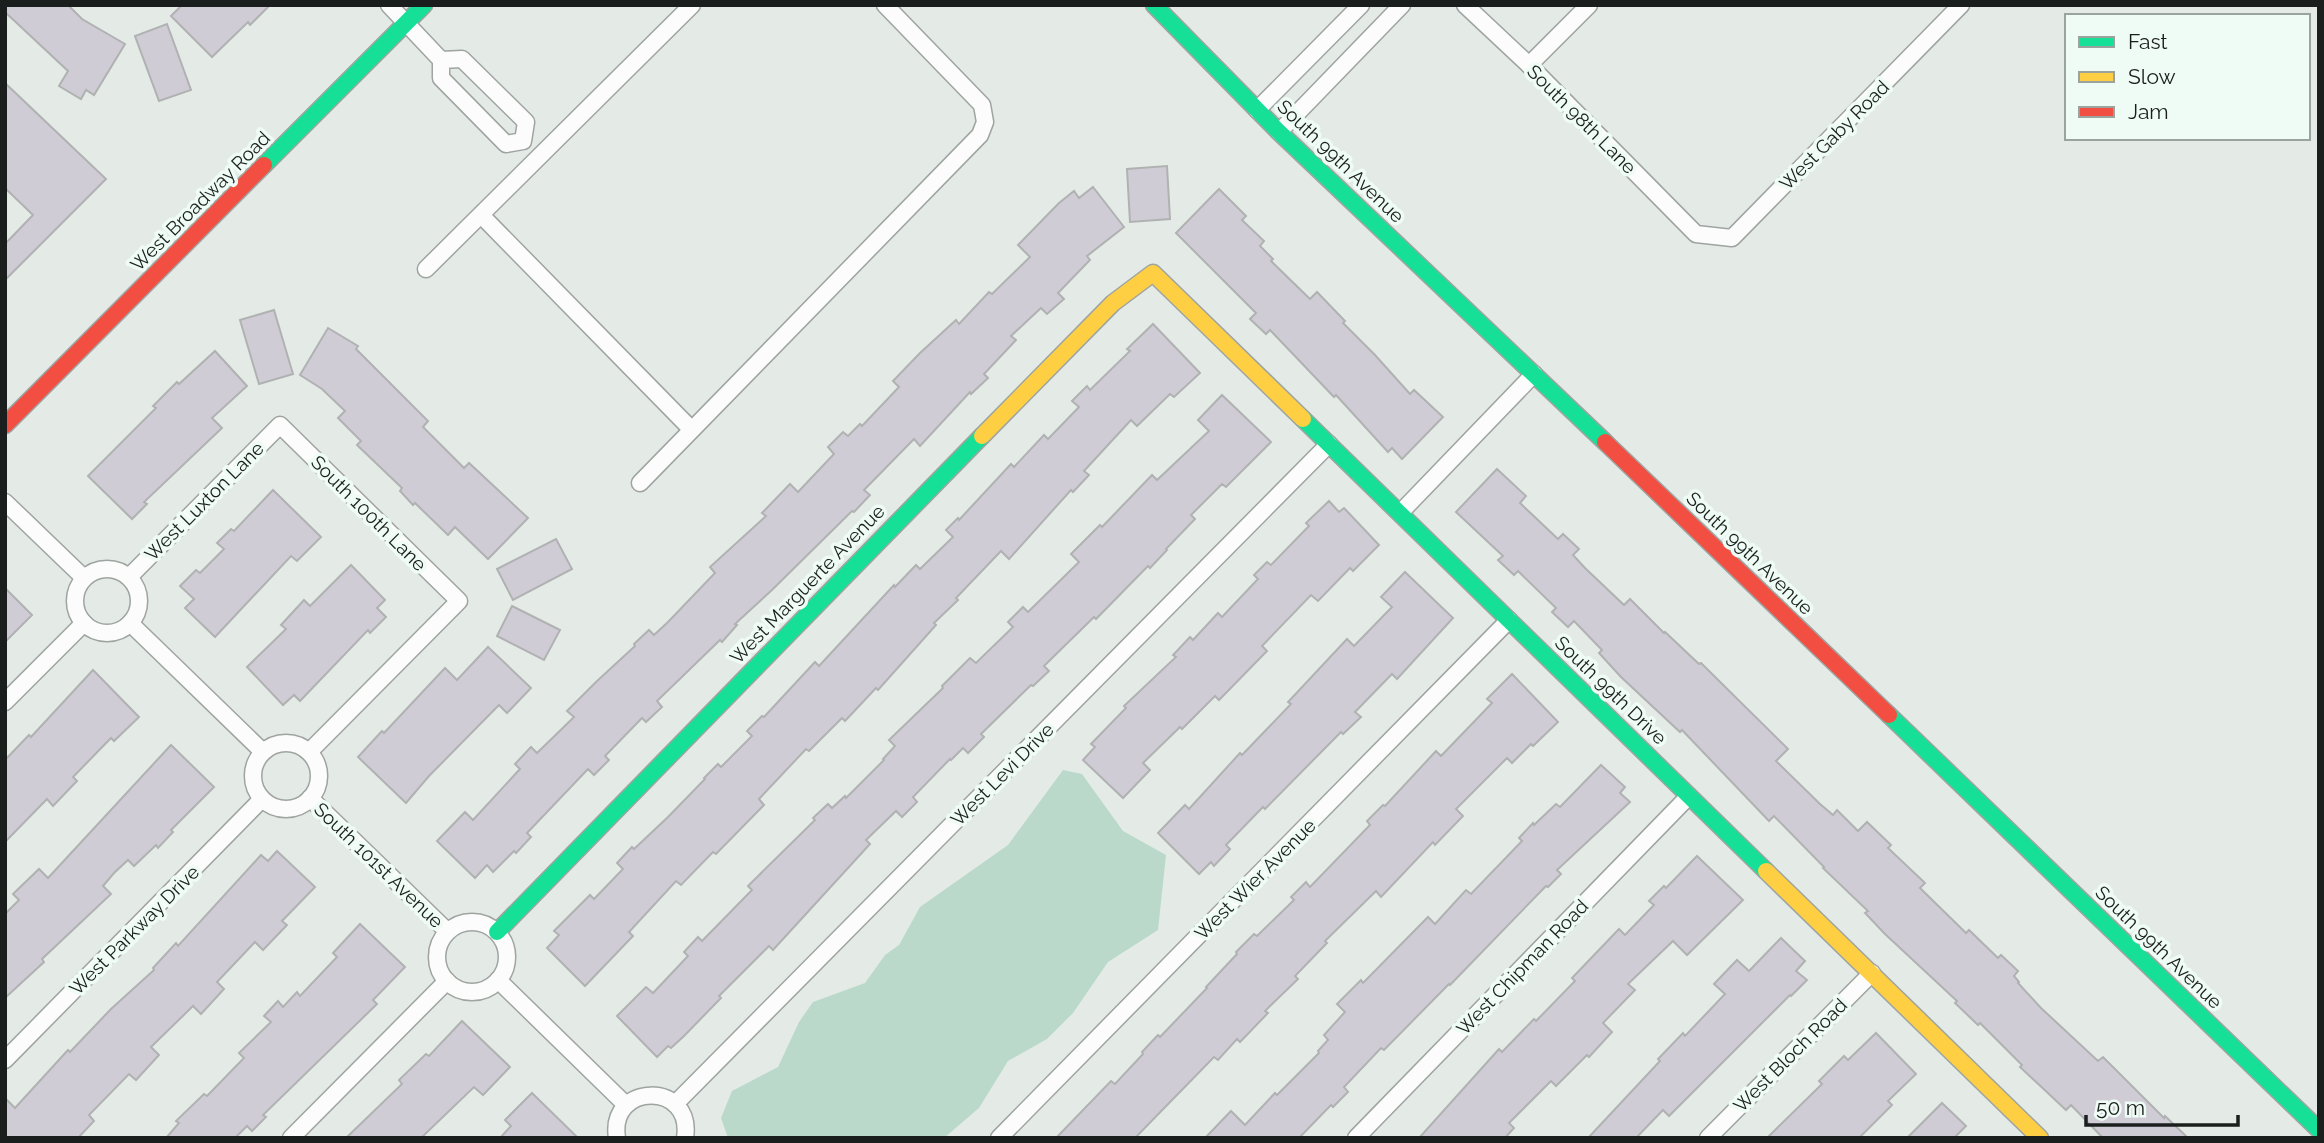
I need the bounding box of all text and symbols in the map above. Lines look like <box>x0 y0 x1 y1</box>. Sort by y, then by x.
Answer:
legend <box>2065 14 2310 140</box>
text: Fast <box>2128 29 2168 54</box>
street label: South 98th Lane <box>1523 60 1641 178</box>
text: Slow <box>2128 64 2176 89</box>
street label: West Gaby Road <box>1775 76 1893 194</box>
street label: South 99th Avenue <box>1273 95 1409 227</box>
text: Jam <box>2128 99 2169 124</box>
street label: West Broadway Road <box>126 127 274 275</box>
street label: West Luxton Lane <box>140 437 268 565</box>
street label: South 100th Lane <box>307 451 431 575</box>
street label: South 99th Avenue <box>1682 487 1818 619</box>
street label: West Marguerte Avenue <box>725 500 889 668</box>
street label: South 99th Drive <box>1551 631 1671 749</box>
street label: West Levi Drive <box>946 718 1058 830</box>
street label: South 101st Avenue <box>310 798 448 932</box>
street label: West Wier Avenue <box>1190 814 1320 944</box>
street label: West Parkway Drive <box>65 861 203 999</box>
street label: South 99th Avenue <box>2091 881 2227 1013</box>
street label: West Chipman Road <box>1452 895 1592 1039</box>
street label: West Bloch Road <box>1729 994 1851 1116</box>
scale bar <box>2086 1084 2238 1128</box>
text: 50 m <box>2096 1095 2145 1120</box>

